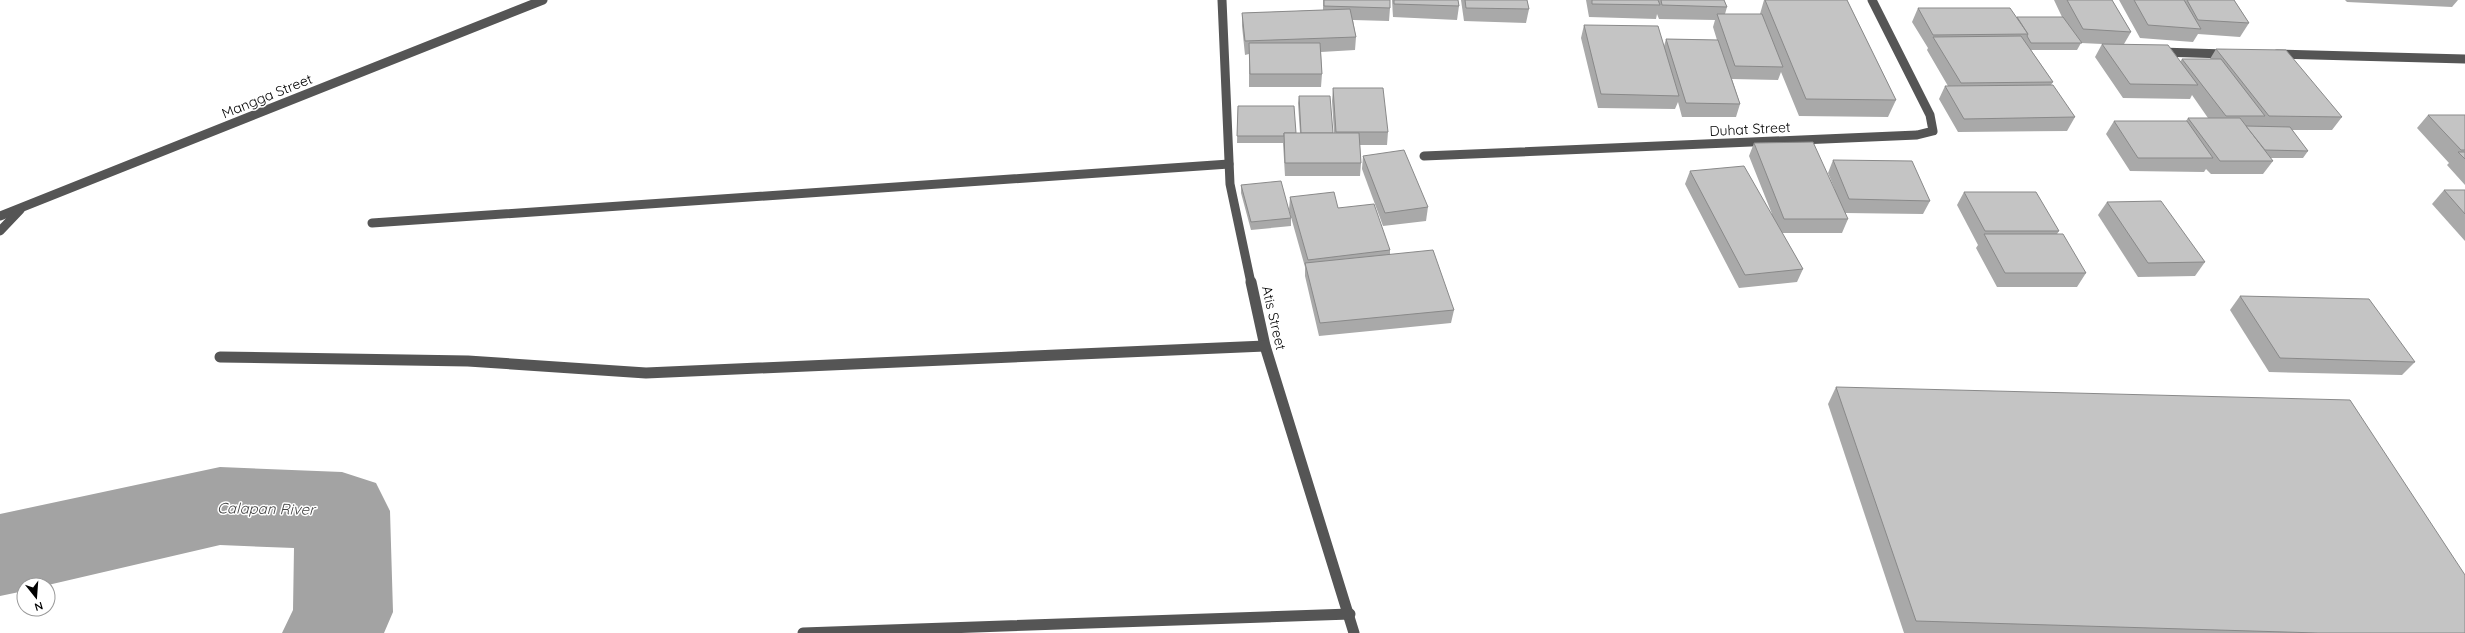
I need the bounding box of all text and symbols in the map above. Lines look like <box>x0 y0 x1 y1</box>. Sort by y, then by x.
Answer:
street label: Mangga Street <box>219 70 315 122</box>
street label: Duhat Street <box>1709 118 1791 140</box>
street label: Atis Street <box>1258 284 1290 352</box>
water label: Calapan River <box>217 498 317 519</box>
north arrow <box>16 577 56 617</box>
text: N <box>33 599 45 614</box>

